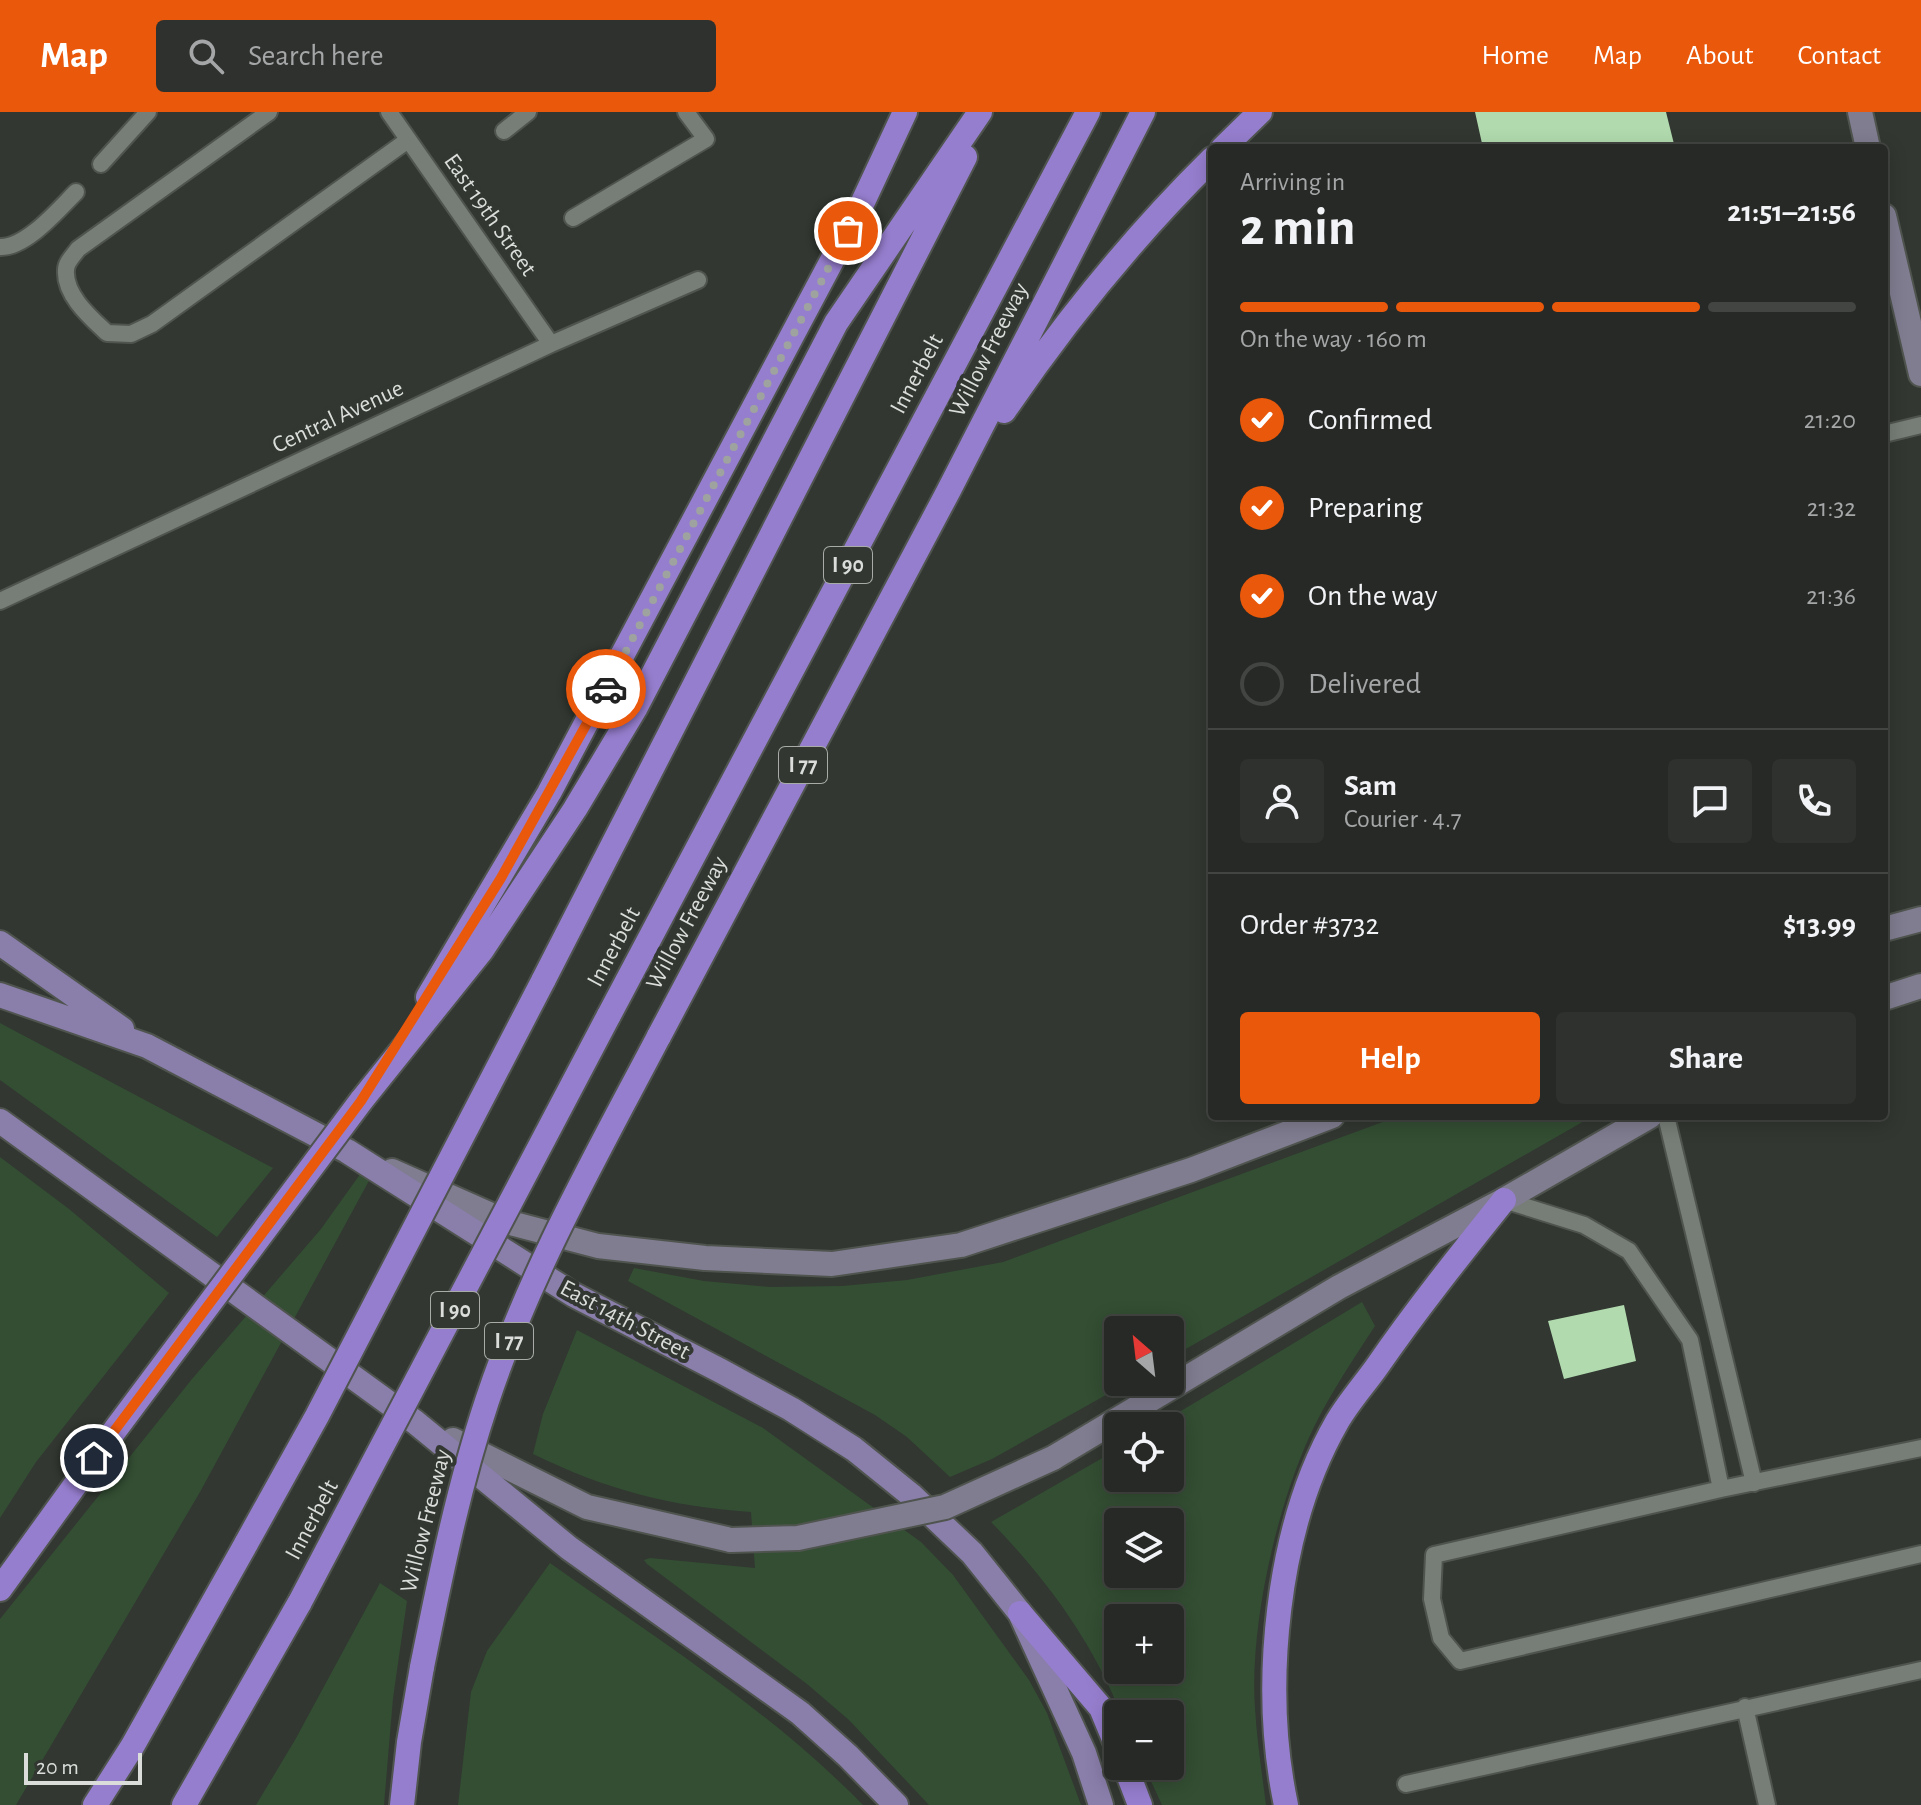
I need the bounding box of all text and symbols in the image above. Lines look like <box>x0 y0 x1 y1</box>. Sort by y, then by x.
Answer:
search box <box>156 20 716 92</box>
icon: search <box>184 34 228 78</box>
text: Map <box>40 37 108 75</box>
text: Search here <box>248 41 384 71</box>
text: Home <box>1482 42 1549 70</box>
text: Map <box>1593 42 1642 70</box>
text: About <box>1686 42 1754 70</box>
text: Contact <box>1798 42 1881 70</box>
street label: East 19th Street <box>439 150 541 281</box>
text: Arriving in <box>1240 169 1345 195</box>
pin <box>814 197 882 265</box>
text: 21:51–21:56 <box>1727 197 1856 227</box>
text: 2 min <box>1240 202 1355 254</box>
icon: bag <box>826 209 870 253</box>
street label: Willow Freeway <box>945 279 1033 421</box>
text: On the way · 160 m <box>1240 326 1427 352</box>
street label: Innerbelt <box>886 330 948 418</box>
street label: Central Avenue <box>269 376 407 458</box>
icon: check <box>1240 398 1284 442</box>
text: Confirmed <box>1308 405 1432 435</box>
text: 21:20 <box>1804 407 1856 433</box>
icon: check <box>1240 486 1284 530</box>
text: Preparing <box>1308 493 1423 523</box>
text: 21:32 <box>1807 495 1856 521</box>
road number: I 90 <box>824 547 872 583</box>
icon: check <box>1240 574 1284 618</box>
text: On the way <box>1308 581 1437 611</box>
text: 21:36 <box>1806 583 1856 609</box>
courier <box>566 649 646 729</box>
icon: car <box>584 667 628 711</box>
text: Delivered <box>1308 669 1421 699</box>
road number: I 77 <box>779 747 827 783</box>
button: person <box>1240 759 1324 843</box>
button: chat <box>1668 759 1752 843</box>
button: phone <box>1772 759 1856 843</box>
text: Sam <box>1344 771 1397 801</box>
text: Courier · 4.7 <box>1344 806 1462 832</box>
street label: Willow Freeway <box>642 853 732 993</box>
street label: Innerbelt <box>583 903 645 991</box>
text: Order #3732 <box>1240 910 1379 940</box>
text: $13.99 <box>1783 910 1856 940</box>
button: Help <box>1240 1012 1540 1104</box>
button: Share <box>1556 1012 1856 1104</box>
street label: East 14th Street <box>556 1276 694 1364</box>
road number: I 90 <box>431 1292 479 1328</box>
north arrow <box>1104 1316 1184 1396</box>
map controls <box>1104 1316 1184 1780</box>
road number: I 77 <box>485 1323 533 1359</box>
button: locate <box>1104 1412 1184 1492</box>
pin <box>60 1424 128 1492</box>
icon: home <box>72 1436 116 1480</box>
street label: Willow Freeway <box>397 1447 455 1595</box>
street label: Innerbelt <box>281 1476 343 1564</box>
button: layers <box>1104 1508 1184 1588</box>
button: + <box>1104 1604 1184 1684</box>
button: − <box>1104 1700 1184 1780</box>
scale bar <box>24 1749 142 1785</box>
text: 20 m <box>36 1756 79 1778</box>

